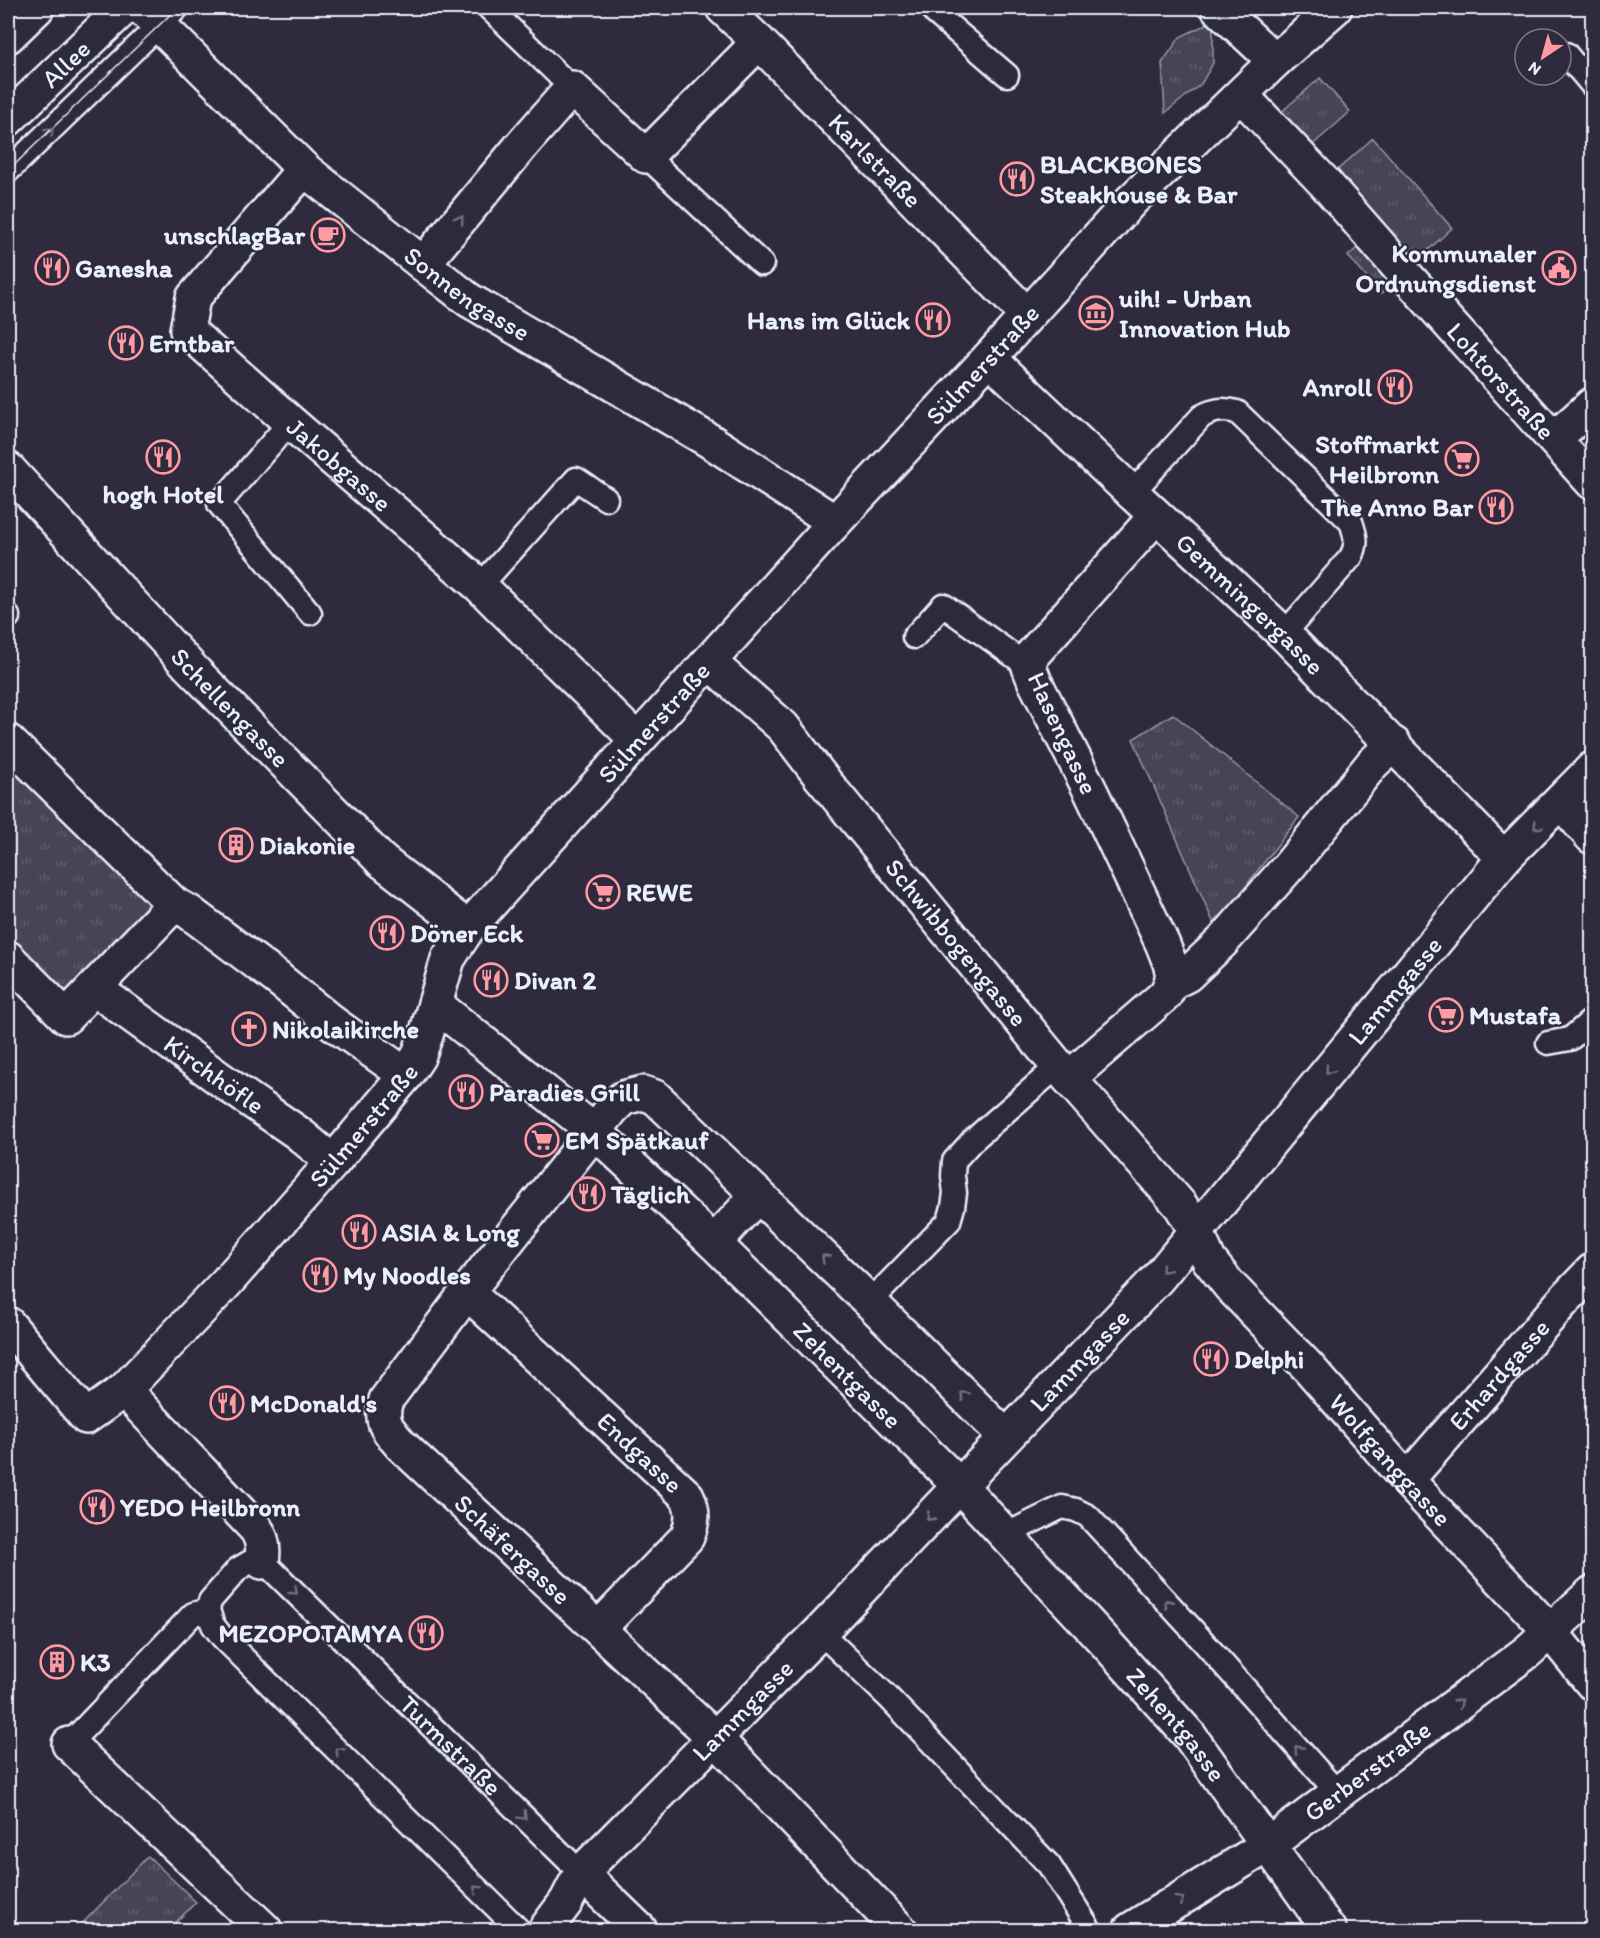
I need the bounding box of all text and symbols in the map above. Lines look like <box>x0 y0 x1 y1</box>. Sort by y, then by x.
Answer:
north arrow <box>1513 27 1573 87</box>
street label: Allee <box>34 33 97 95</box>
text: N <box>1525 58 1544 80</box>
street label: Karlstraße <box>822 106 929 215</box>
one-way arrow <box>42 127 53 138</box>
place label: BLACKBONES Steakhouse & Bar <box>1040 148 1238 210</box>
restaurant icon: BLACKBONES Steakhouse & Bar <box>999 161 1035 197</box>
one-way arrow <box>453 215 464 226</box>
cafe icon: unschlagBar <box>310 217 346 253</box>
place label: unschlagBar <box>163 219 306 251</box>
place label: Kommunaler Ordnungsdienst <box>1355 237 1537 299</box>
street label: Sonnengasse <box>398 239 536 348</box>
restaurant icon: Ganesha <box>34 250 70 286</box>
public building icon: Kommunaler Ordnungsdienst <box>1541 250 1577 286</box>
place label: Ganesha <box>75 252 173 284</box>
place label: uih! - Urban Innovation Hub <box>1118 282 1291 344</box>
museum icon: uih! - Urban Innovation Hub <box>1078 295 1114 331</box>
street label: Sülmerstraße <box>919 297 1046 431</box>
restaurant icon: Hans im Glück <box>915 302 951 338</box>
place label: Hans im Glück <box>747 304 911 336</box>
street label: Lohtorstraße <box>1440 316 1562 446</box>
restaurant icon: Erntbar <box>108 325 144 361</box>
place label: Erntbar <box>149 327 235 359</box>
restaurant icon: Anroll <box>1377 369 1413 405</box>
place label: Anroll <box>1302 371 1373 403</box>
street label: Jakobgasse <box>280 411 398 519</box>
place label: Stoffmarkt Heilbronn <box>1315 428 1439 490</box>
restaurant icon: hogh Hotel <box>145 439 181 475</box>
supermarket icon: Stoffmarkt Heilbronn <box>1444 441 1480 477</box>
place label: hogh Hotel <box>102 478 224 510</box>
restaurant icon: The Anno Bar <box>1478 489 1514 525</box>
place label: The Anno Bar <box>1320 491 1474 523</box>
street label: Gemmingergasse <box>1169 526 1331 682</box>
street label: Schellengasse <box>164 641 296 774</box>
street label: Sülmerstraße <box>591 655 717 790</box>
street label: Hasengasse <box>1021 667 1105 799</box>
one-way arrow <box>1533 818 1544 829</box>
building icon: Diakonie <box>218 827 254 863</box>
place label: Diakonie <box>259 829 355 861</box>
street label: Schwibbogengasse <box>878 852 1035 1033</box>
supermarket icon: REWE <box>585 874 621 910</box>
place label: REWE <box>626 876 693 908</box>
restaurant icon: Döner Eck <box>369 915 405 951</box>
place label: Döner Eck <box>410 917 524 949</box>
street label: Lammgasse <box>1341 930 1449 1051</box>
restaurant icon: Divan 2 <box>473 962 509 998</box>
place label: Divan 2 <box>514 964 596 996</box>
supermarket icon: Mustafa <box>1428 997 1464 1033</box>
place label: Mustafa <box>1469 999 1562 1031</box>
church icon: Nikolaikirche <box>231 1011 267 1047</box>
place label: Nikolaikirche <box>272 1013 419 1045</box>
street label: Kirchhöfle <box>158 1028 271 1121</box>
street label: Sülmerstraße <box>302 1057 425 1194</box>
one-way arrow <box>1326 1063 1337 1074</box>
restaurant icon: Paradies Grill <box>448 1074 484 1110</box>
place label: Paradies Grill <box>489 1076 640 1108</box>
supermarket icon: EM Spätkauf <box>524 1122 560 1158</box>
place label: EM Spätkauf <box>565 1124 709 1156</box>
restaurant icon: Täglich <box>570 1176 606 1212</box>
place label: Täglich <box>610 1178 691 1210</box>
restaurant icon: ASIA & Long <box>341 1214 377 1250</box>
place label: ASIA & Long <box>381 1216 520 1248</box>
one-way arrow <box>821 1255 832 1266</box>
restaurant icon: My Noodles <box>302 1257 338 1293</box>
place label: My Noodles <box>343 1259 471 1291</box>
one-way arrow <box>1161 1262 1172 1273</box>
street label: Lammgasse <box>1023 1302 1137 1419</box>
street label: Erhardgasse <box>1442 1312 1557 1437</box>
street label: Zehentgasse <box>787 1315 909 1435</box>
restaurant icon: Delphi <box>1193 1341 1229 1377</box>
place label: Delphi <box>1234 1343 1304 1375</box>
restaurant icon: McDonald's <box>209 1385 245 1421</box>
street label: Wolfganggasse <box>1322 1386 1458 1533</box>
place label: McDonald's <box>250 1387 377 1419</box>
one-way arrow <box>960 1391 970 1402</box>
street label: Endgasse <box>591 1405 690 1500</box>
street label: Schäfergasse <box>448 1487 578 1611</box>
restaurant icon: YEDO Heilbronn <box>79 1489 115 1525</box>
place label: YEDO Heilbronn <box>119 1491 300 1523</box>
one-way arrow <box>926 1510 937 1521</box>
one-way arrow <box>286 1584 297 1595</box>
one-way arrow <box>1165 1599 1176 1610</box>
restaurant icon: MEZOPOTAMYA <box>408 1615 444 1651</box>
place label: MEZOPOTAMYA <box>218 1617 403 1649</box>
building icon: K3 <box>39 1644 75 1680</box>
place label: K3 <box>80 1646 111 1678</box>
street label: Lammgasse <box>685 1652 800 1768</box>
street label: Zehentgasse <box>1119 1660 1233 1788</box>
street label: Turmstraße <box>393 1688 509 1803</box>
one-way arrow <box>1453 1699 1464 1710</box>
street label: Gerberstraße <box>1298 1713 1437 1829</box>
one-way arrow <box>1294 1745 1305 1755</box>
one-way arrow <box>336 1748 347 1759</box>
one-way arrow <box>515 1808 526 1819</box>
one-way arrow <box>474 1886 485 1897</box>
one-way arrow <box>1174 1896 1184 1908</box>

